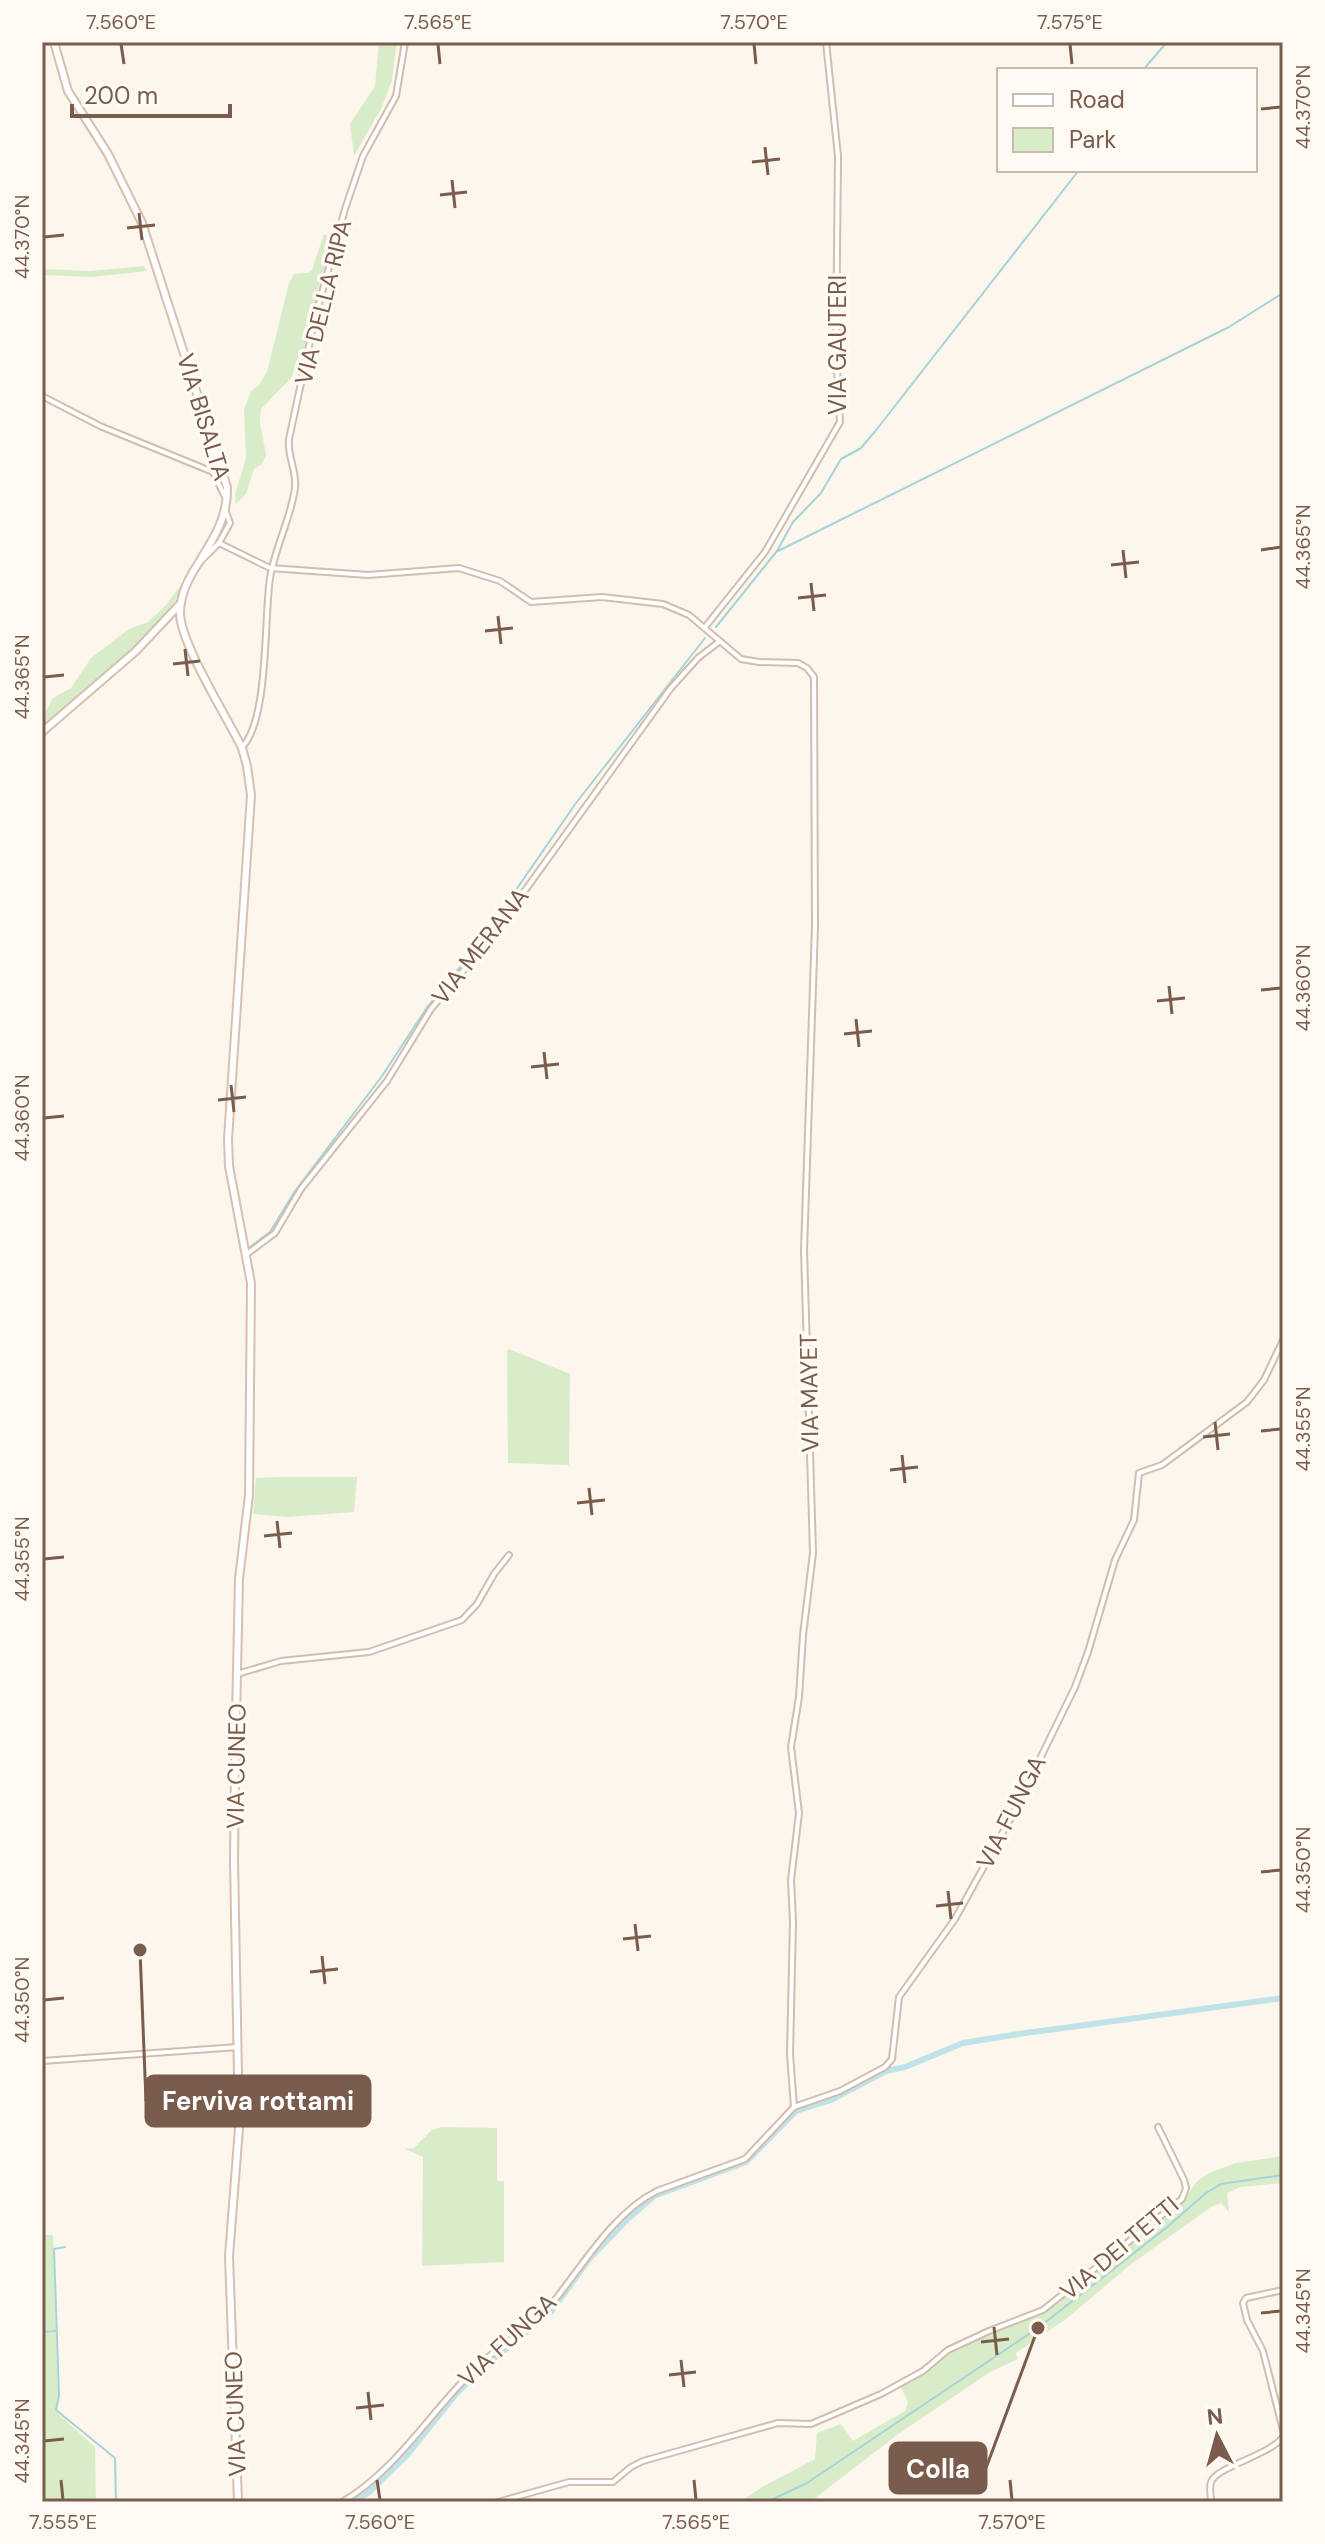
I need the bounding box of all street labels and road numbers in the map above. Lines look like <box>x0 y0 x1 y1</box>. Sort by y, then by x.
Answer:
street label: VIA DELLA RIPA <box>287 216 359 388</box>
street label: VIA GAUTERI <box>822 275 853 415</box>
street label: VIA BISALTA <box>170 350 238 484</box>
street label: VIA MERANA <box>425 881 535 1011</box>
street label: VIA MAYET <box>792 1333 826 1453</box>
street label: VIA CUNEO <box>219 1703 253 1829</box>
street label: VIA FUNGA <box>969 1750 1053 1874</box>
street label: VIA DEI TETTI <box>1053 2189 1185 2307</box>
street label: VIA FUNGA <box>451 2287 563 2393</box>
street label: VIA CUNEO <box>217 2351 253 2477</box>

